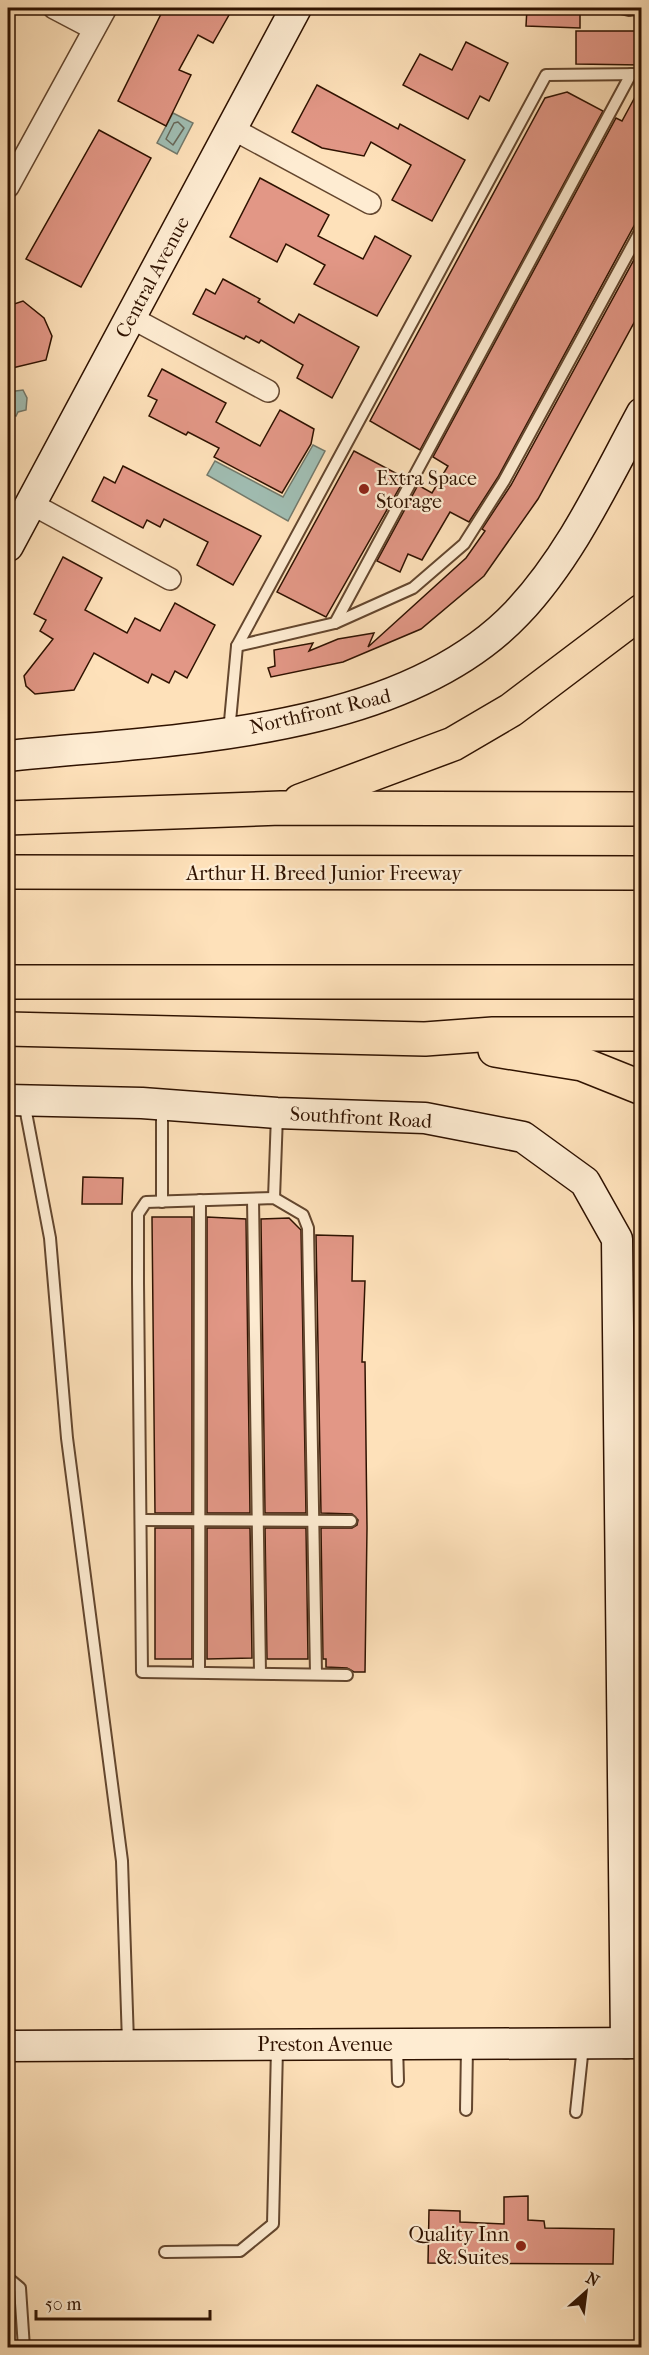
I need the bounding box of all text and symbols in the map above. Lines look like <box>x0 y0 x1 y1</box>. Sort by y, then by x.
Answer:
street label: Central Avenue <box>111 213 194 342</box>
place label: Extra Space Storage <box>376 467 477 513</box>
marker: Extra Space Storage <box>357 482 371 496</box>
street label: Northfront Road <box>247 684 394 739</box>
street label: Arthur H. Breed Junior Freeway <box>185 862 463 885</box>
street label: Southfront Road <box>289 1102 434 1133</box>
street label: Preston Avenue <box>257 2033 393 2056</box>
place label: Quality Inn & Suites <box>409 2223 509 2269</box>
marker: Quality Inn & Suites <box>514 2239 528 2253</box>
north arrow <box>556 2262 616 2322</box>
text: N <box>583 2268 603 2291</box>
scale bar <box>36 2283 210 2321</box>
text: 50 m <box>45 2294 82 2315</box>

